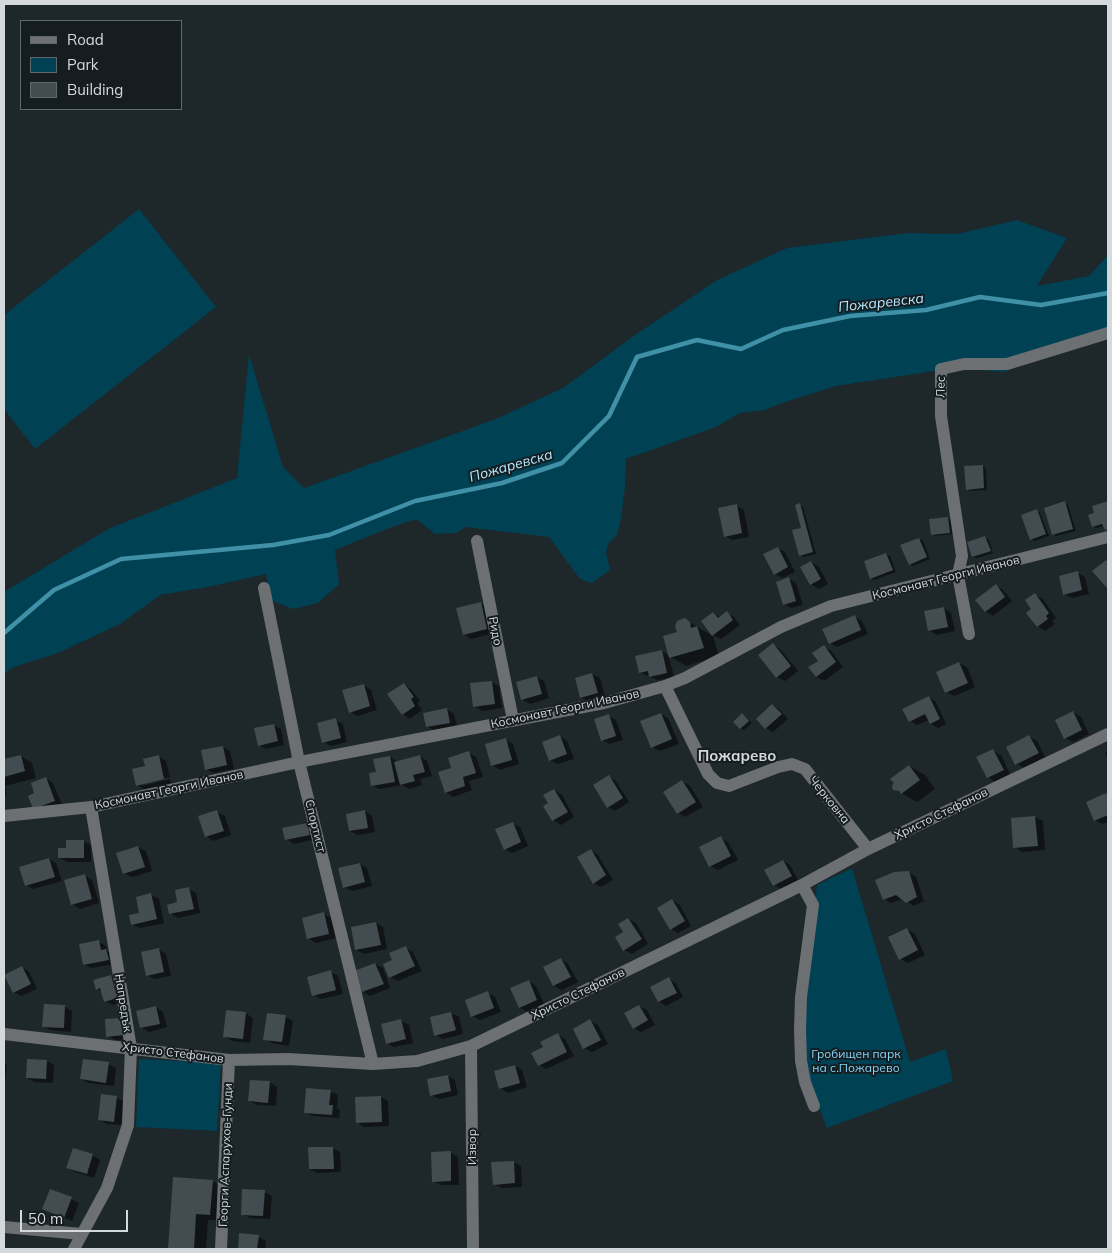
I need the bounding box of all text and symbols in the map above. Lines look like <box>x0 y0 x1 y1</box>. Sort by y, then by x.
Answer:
legend <box>20 20 182 110</box>
text: Road <box>67 30 104 49</box>
text: Park <box>67 55 99 74</box>
text: Building <box>67 80 123 99</box>
water label: Пожаревска <box>837 290 925 316</box>
street label: Лес <box>934 376 948 398</box>
water label: Пожаревска <box>467 446 555 486</box>
street label: Космонавт Георги Иванов <box>871 553 1021 603</box>
street label: Ридо <box>485 615 505 647</box>
street label: Космонавт Георги Иванов <box>489 686 641 732</box>
district label: Пожарево <box>698 747 776 765</box>
street label: Космонавт Георги Иванов <box>93 767 245 813</box>
street label: Черковна <box>806 773 852 827</box>
street label: Христо Стефанов <box>892 785 990 843</box>
street label: Спортист <box>302 798 328 854</box>
street label: Христо Стефанов <box>529 965 627 1023</box>
street label: Напредък <box>111 973 135 1033</box>
street label: Христо Стефанов <box>121 1040 225 1066</box>
park label: Гробищен парк на с.Пожарево <box>811 1047 901 1075</box>
street label: Георги Аспарухов-Гунди <box>216 1083 236 1227</box>
street label: Извор <box>465 1129 479 1165</box>
scale bar <box>22 1200 130 1232</box>
text: 50 m <box>28 1209 63 1228</box>

